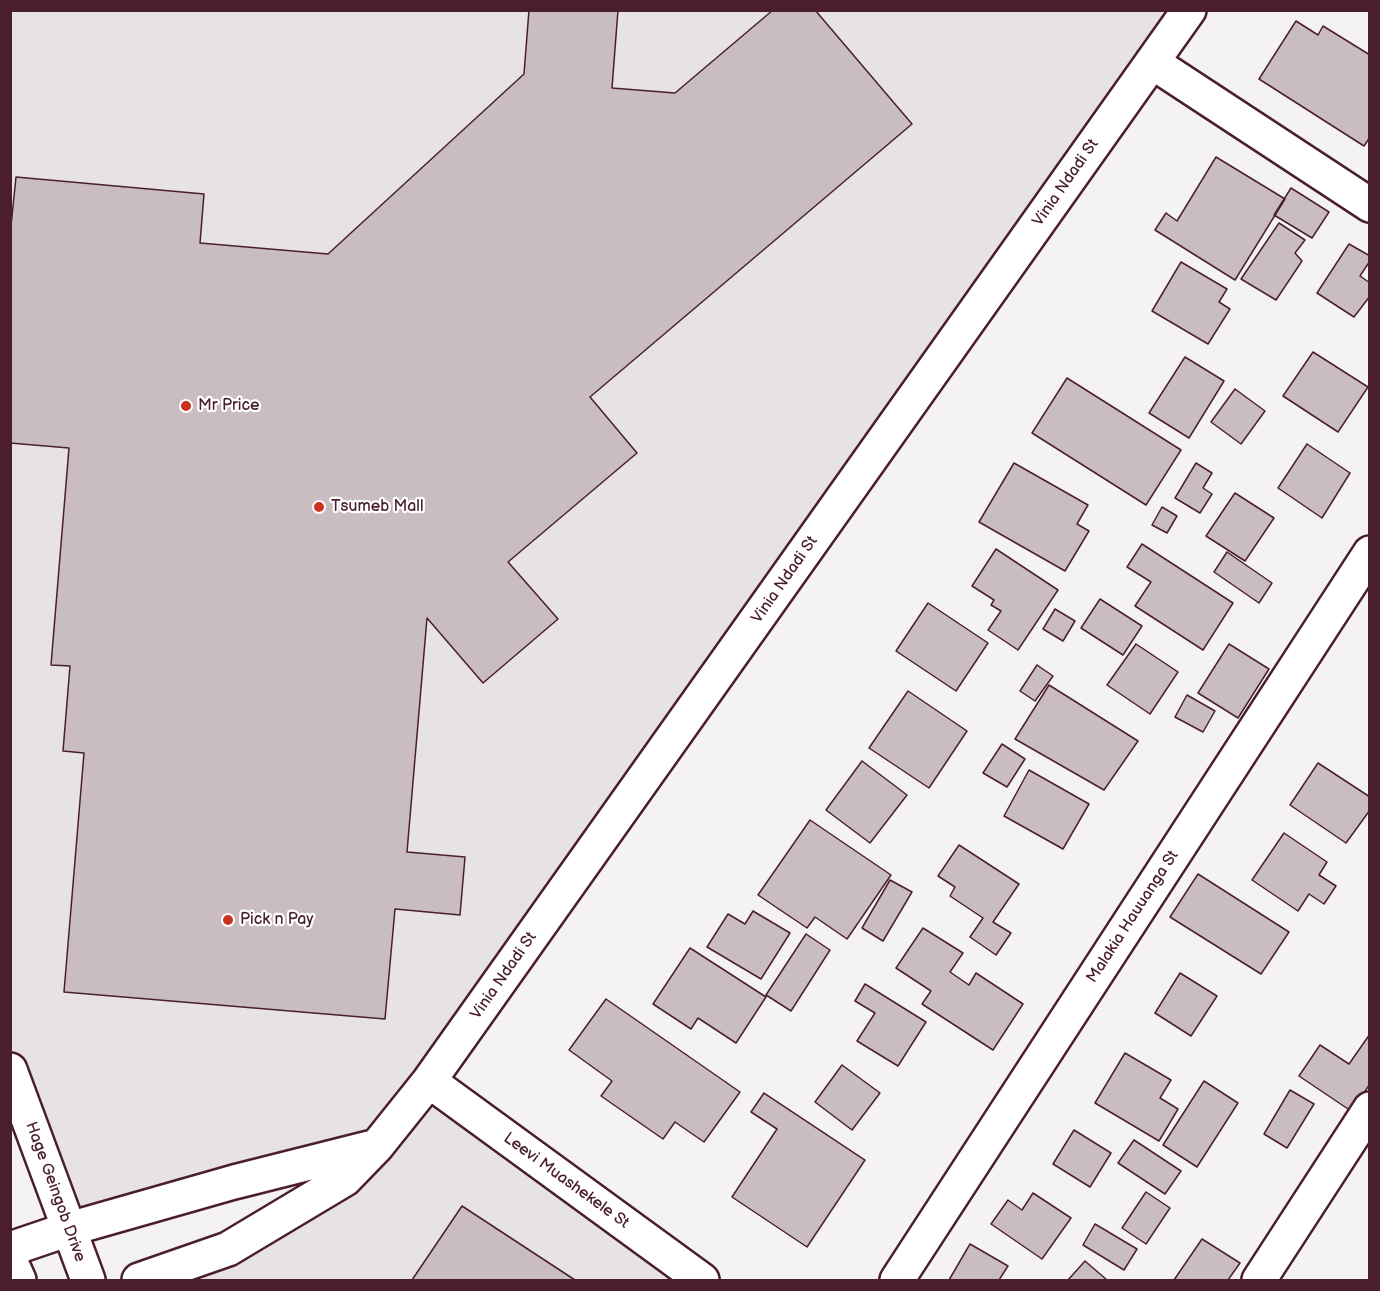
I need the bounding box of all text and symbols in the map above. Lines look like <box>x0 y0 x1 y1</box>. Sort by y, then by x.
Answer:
street label: Vinia Ndadi St <box>1029 136 1103 230</box>
place label: Mr Price <box>198 396 259 416</box>
marker: Mr Price <box>179 399 193 413</box>
place label: Tsumeb Mall <box>331 497 423 517</box>
marker: Tsumeb Mall <box>312 500 326 514</box>
street label: Vinia Ndadi St <box>748 533 822 627</box>
street label: Malakia Hauuanga St <box>1083 847 1183 987</box>
place label: Pick n Pay <box>240 910 314 930</box>
marker: Pick n Pay <box>221 913 235 927</box>
street label: Vinia Ndadi St <box>467 929 541 1023</box>
street label: Hage Geingob Drive <box>21 1119 89 1265</box>
street label: Leevi Muashekele St <box>500 1129 632 1233</box>

